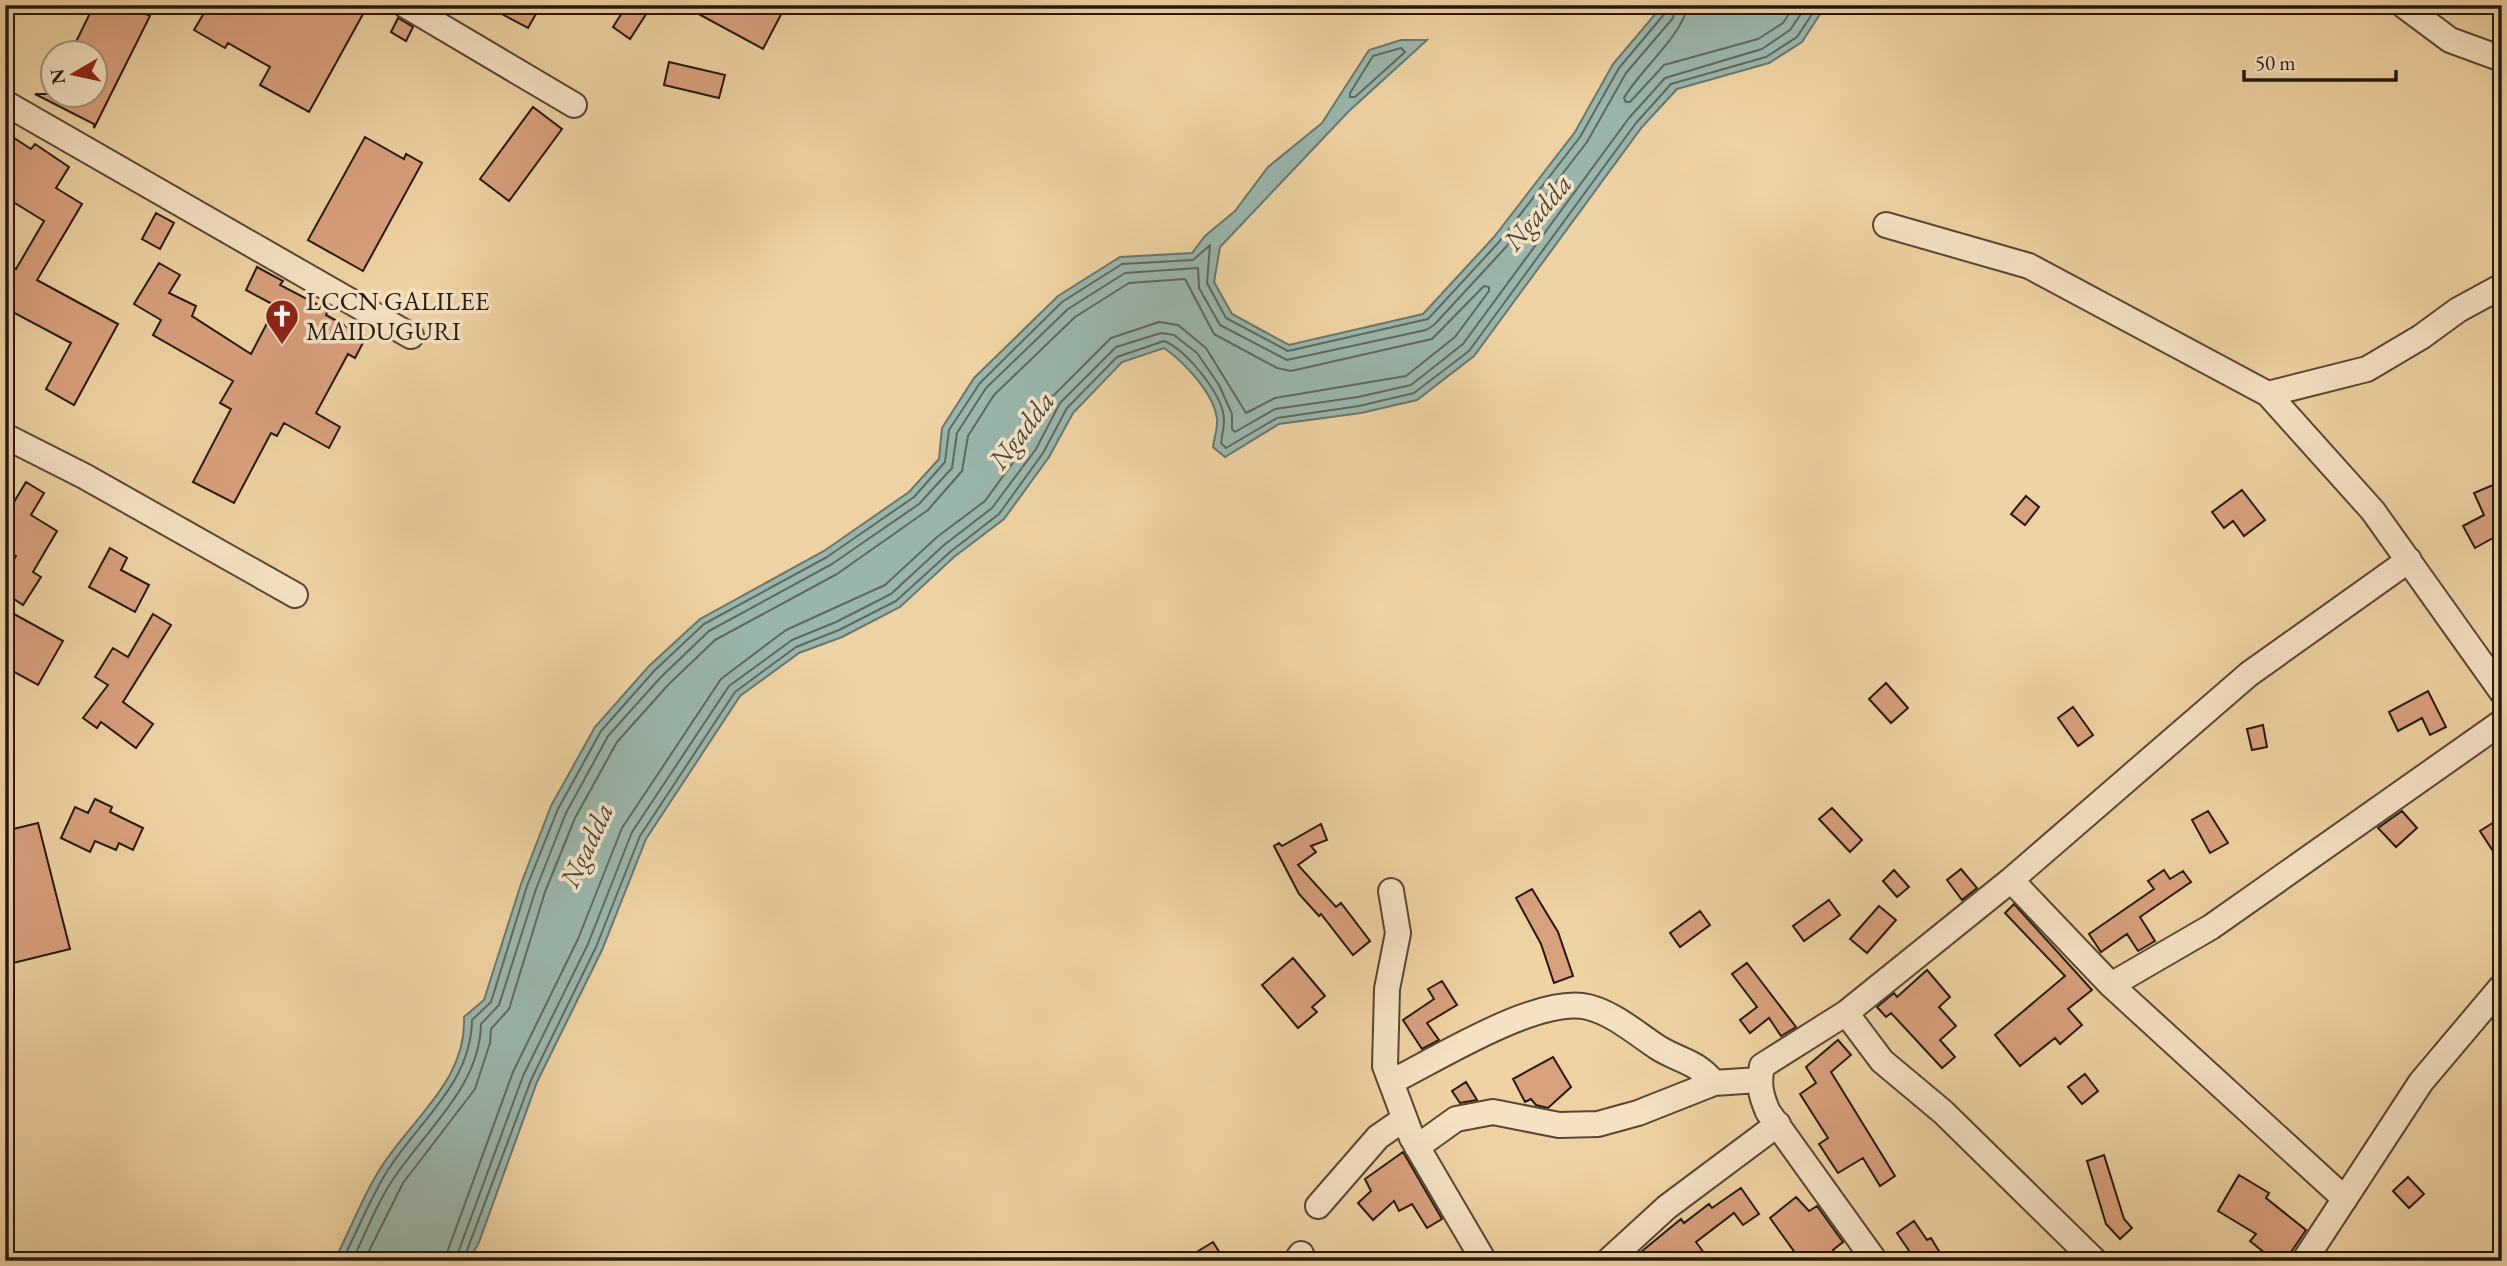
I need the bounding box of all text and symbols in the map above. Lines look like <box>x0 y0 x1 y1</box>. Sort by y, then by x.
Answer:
north arrow <box>38 38 108 108</box>
scale bar <box>2244 38 2397 82</box>
text: 50 m <box>2255 49 2296 76</box>
text: N <box>44 66 71 86</box>
water label: Ngadda <box>1494 166 1579 258</box>
place label: LCCN GALILEE MAIDUGURI <box>306 284 490 348</box>
church icon: LCCN GALILEE MAIDUGURI <box>263 297 301 346</box>
water label: Ngadda <box>979 384 1062 477</box>
water label: Ngadda <box>550 797 621 894</box>

